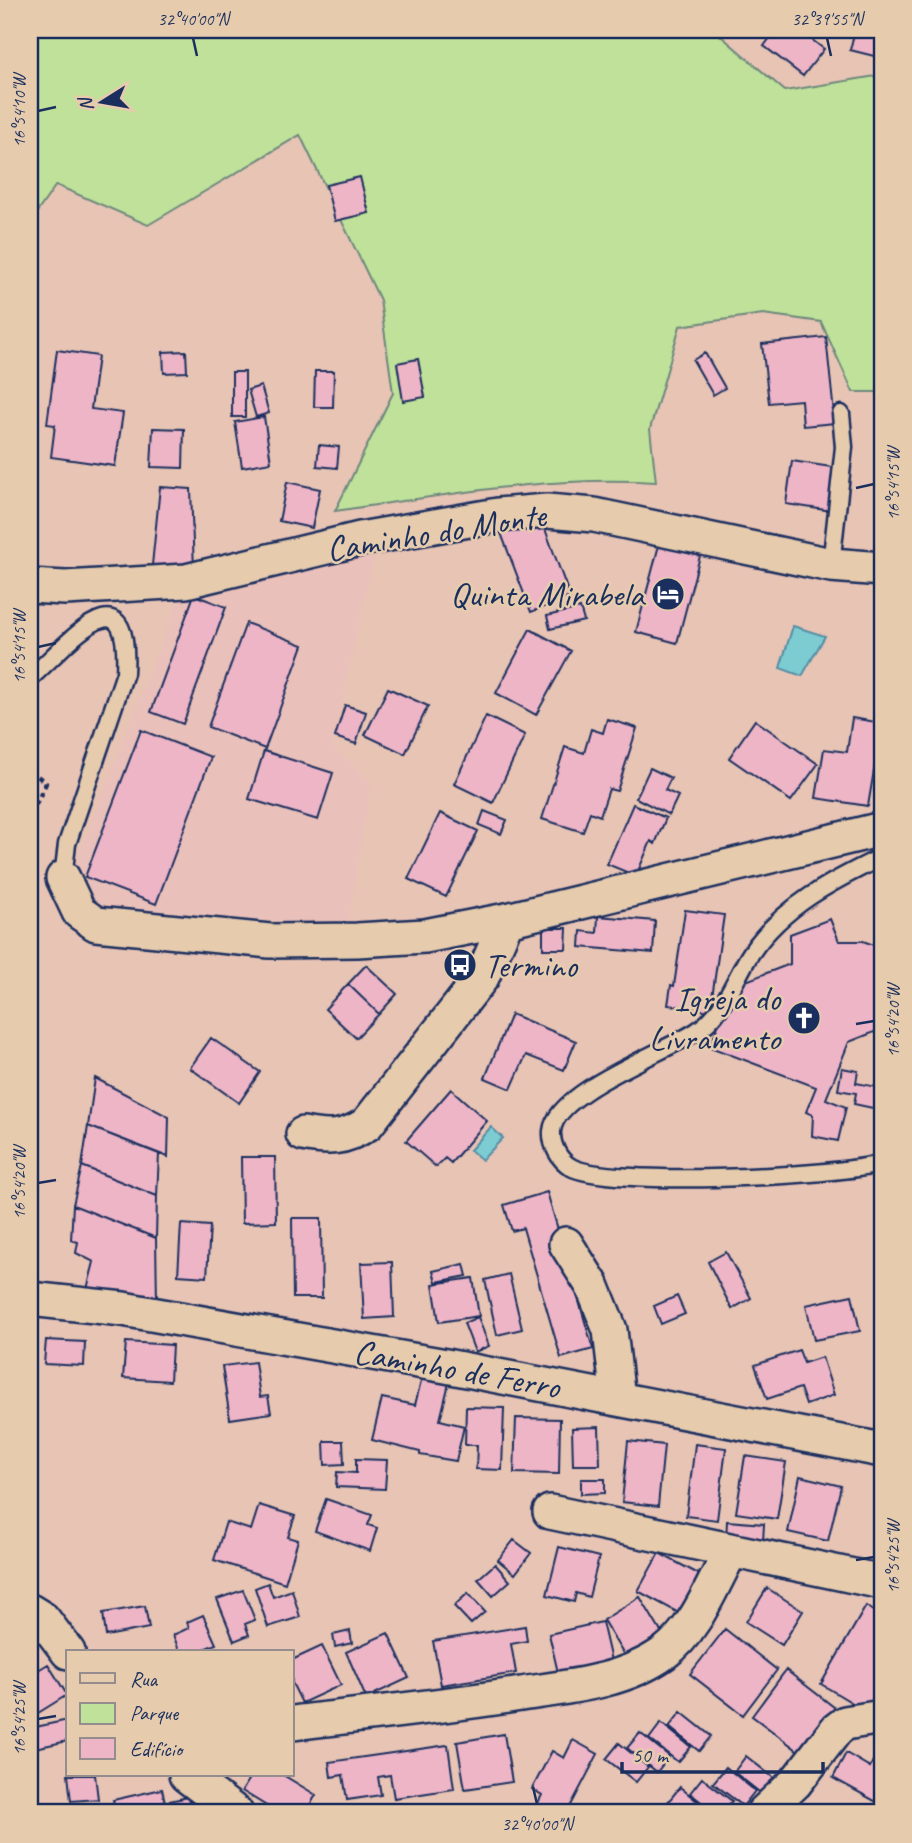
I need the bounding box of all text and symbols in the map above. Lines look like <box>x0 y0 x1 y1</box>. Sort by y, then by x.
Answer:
text: 32°40'00"N <box>158 8 232 30</box>
text: 32°39'55"N <box>792 8 866 30</box>
north arrow <box>66 66 136 136</box>
text: 16°54'10"W <box>8 71 30 148</box>
text: N <box>73 94 99 113</box>
text: 16°54'15"W <box>882 444 904 521</box>
street label: Caminho do Monte <box>323 492 551 572</box>
place label: Quinta Mirabela <box>450 572 647 617</box>
hotel icon: Quinta Mirabela <box>649 575 687 613</box>
text: 16°54'15"W <box>8 607 30 684</box>
place label: Termino <box>484 943 579 988</box>
bus stop icon: Termino <box>441 946 479 984</box>
place label: Igreja do Livramento <box>649 976 782 1061</box>
text: 16°54'20"W <box>882 981 904 1058</box>
church icon: Igreja do Livramento <box>785 999 823 1037</box>
text: 16°54'20"W <box>8 1143 30 1220</box>
street label: Caminho de Ferro <box>351 1329 565 1410</box>
text: 16°54'25"W <box>882 1517 904 1594</box>
legend <box>66 1650 294 1776</box>
text: Rua <box>130 1666 158 1692</box>
text: 16°54'25"W <box>8 1679 30 1756</box>
text: Parque <box>130 1700 179 1726</box>
scale bar <box>622 1731 823 1775</box>
text: Edifício <box>130 1736 185 1762</box>
text: 50 m <box>632 1742 670 1768</box>
text: 32°40'00"N <box>502 1813 576 1835</box>

